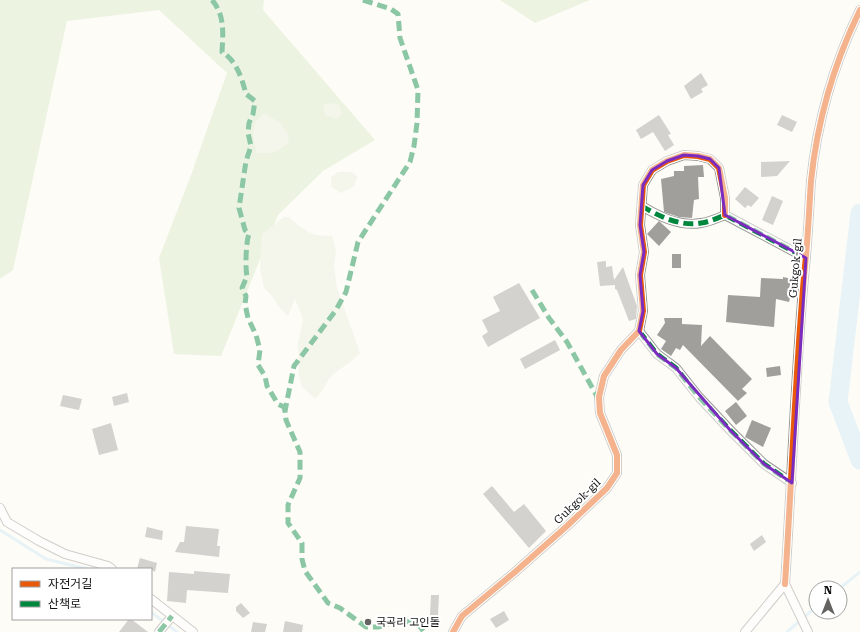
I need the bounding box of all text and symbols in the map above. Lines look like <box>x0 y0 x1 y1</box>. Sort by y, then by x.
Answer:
street label: Gukgok-gil <box>786 237 805 298</box>
street label: Gukgok-gil <box>551 476 604 527</box>
legend <box>12 568 152 620</box>
text: 자전거길 <box>48 577 92 591</box>
north arrow <box>808 580 848 620</box>
text: N <box>824 584 833 597</box>
text: 산책로 <box>48 597 81 611</box>
place label: 국곡리 고인돌 <box>376 616 440 629</box>
marker: 국곡리 고인돌 <box>363 617 373 627</box>

